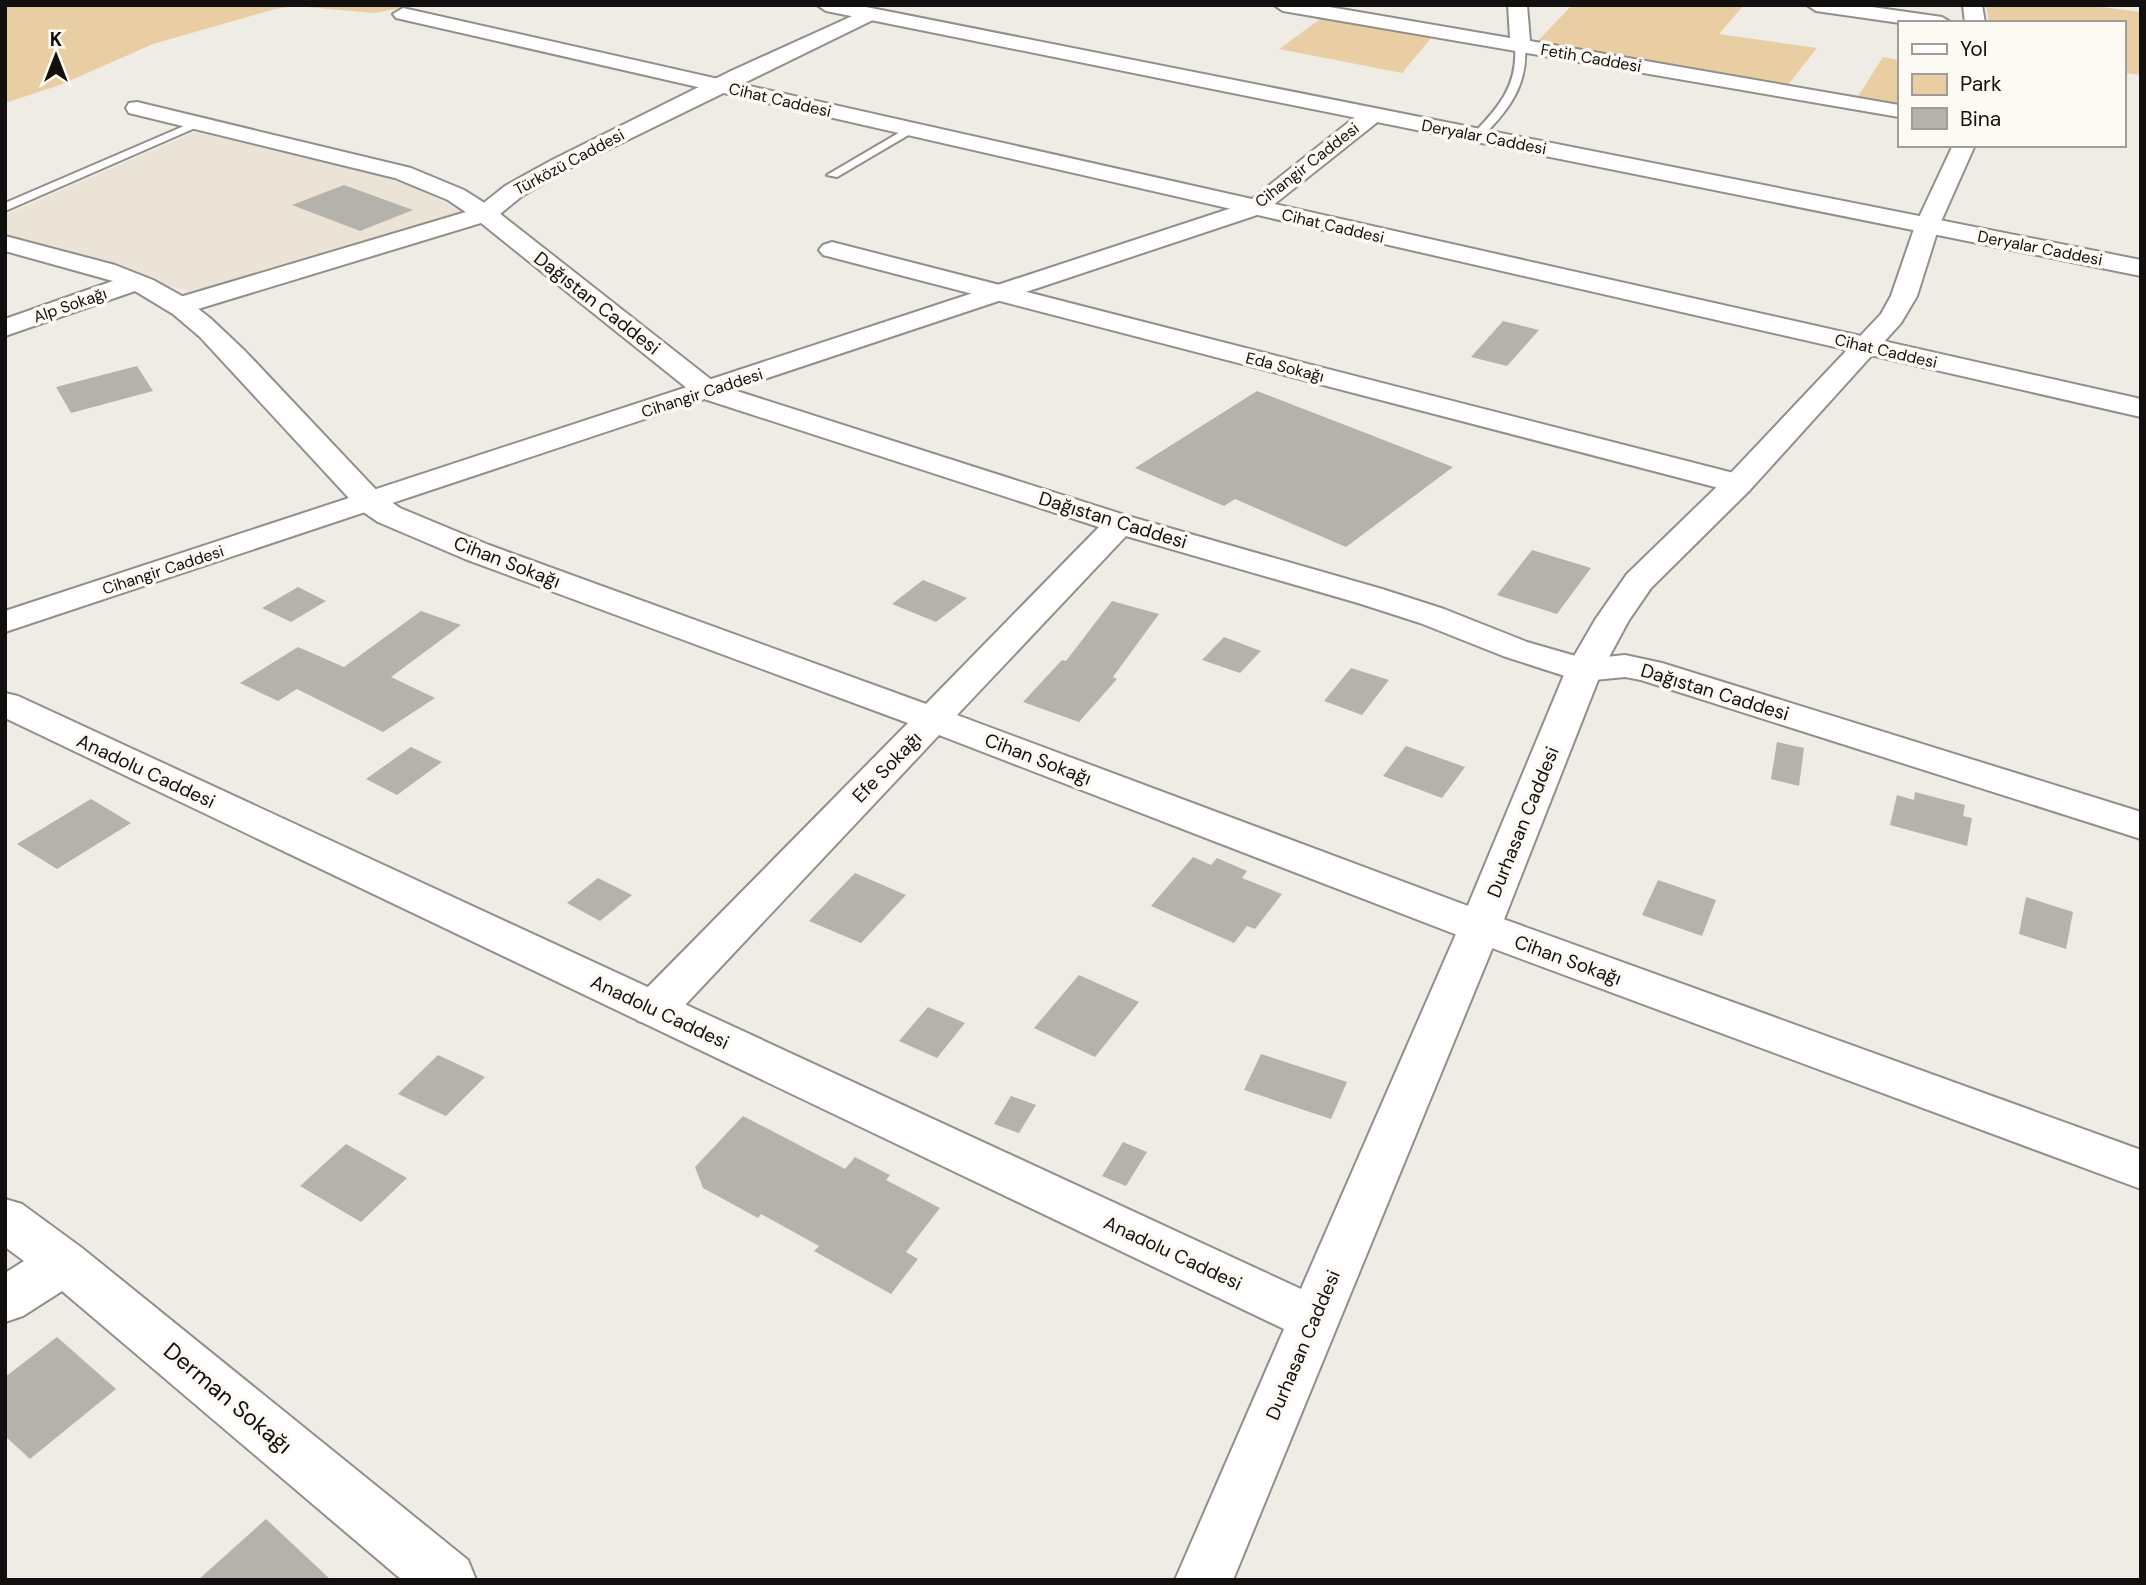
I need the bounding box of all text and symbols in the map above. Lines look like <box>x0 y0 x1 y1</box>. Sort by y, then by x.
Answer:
north arrow <box>21 21 91 91</box>
legend <box>1898 21 2125 147</box>
text: K <box>50 27 62 52</box>
text: Yol <box>1960 35 1988 63</box>
street label: Fetih Caddesi <box>1539 39 1643 77</box>
text: Park <box>1960 70 2002 98</box>
street label: Cihat Caddesi <box>727 78 833 122</box>
text: Bina <box>1960 105 2001 133</box>
street label: Deryalar Caddesi <box>1420 115 1548 159</box>
street label: Cihangir Caddesi <box>1251 118 1363 212</box>
street label: Türközü Caddesi <box>510 124 628 200</box>
street label: Cihat Caddesi <box>1280 204 1386 248</box>
street label: Deryalar Caddesi <box>1976 226 2104 270</box>
street label: Dağıstan Caddesi <box>529 246 665 360</box>
street label: Alp Sokağı <box>30 283 110 327</box>
street label: Cihat Caddesi <box>1833 329 1939 373</box>
street label: Eda Sokağı <box>1244 347 1326 387</box>
street label: Cihangir Caddesi <box>639 363 765 423</box>
street label: Dağıstan Caddesi <box>1036 486 1190 554</box>
street label: Cihan Sokağı <box>450 530 564 594</box>
street label: Cihangir Caddesi <box>100 540 226 600</box>
street label: Dağıstan Caddesi <box>1638 658 1792 726</box>
street label: Efe Sokağı <box>847 726 927 808</box>
street label: Cihan Sokağı <box>981 727 1095 791</box>
street label: Anadolu Caddesi <box>73 728 219 814</box>
street label: Durhasan Caddesi <box>1481 743 1565 901</box>
street label: Cihan Sokağı <box>1511 929 1625 991</box>
street label: Anadolu Caddesi <box>587 969 733 1055</box>
street label: Anadolu Caddesi <box>1100 1210 1246 1296</box>
street label: Durhasan Caddesi <box>1260 1266 1346 1424</box>
street label: Derman Sokağı <box>158 1336 298 1460</box>

